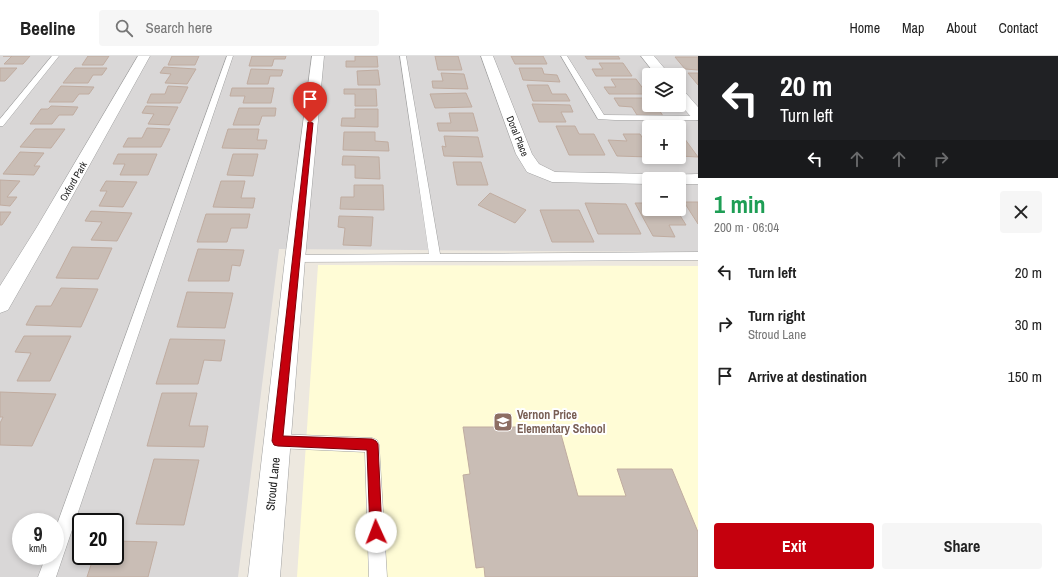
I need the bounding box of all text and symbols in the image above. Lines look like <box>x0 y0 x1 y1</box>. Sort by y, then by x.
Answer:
search box <box>99 10 379 46</box>
text: Beeline <box>20 15 75 41</box>
icon: search <box>113 17 135 39</box>
text: Search here <box>145 17 212 38</box>
text: Home <box>849 19 880 37</box>
text: Map <box>902 19 924 37</box>
text: About <box>946 19 976 37</box>
text: Contact <box>998 19 1038 37</box>
text: 20 m <box>780 67 832 105</box>
map controls <box>642 68 686 216</box>
button: layers <box>642 68 686 112</box>
icon: left <box>714 72 766 124</box>
pin <box>293 82 327 123</box>
icon: arrive <box>299 88 321 110</box>
text: Turn left <box>780 103 833 128</box>
street label: Doral Place <box>504 114 532 159</box>
button: + <box>642 120 686 164</box>
icon: left <box>804 148 826 170</box>
icon: ahead <box>846 148 868 170</box>
icon: ahead <box>888 148 910 170</box>
icon: right <box>930 148 952 170</box>
street label: Oxford Park <box>57 158 90 203</box>
button: − <box>642 172 686 216</box>
text: 1 min <box>714 188 765 220</box>
button: close <box>1000 191 1042 233</box>
text: 200 m · 06:04 <box>714 219 779 236</box>
icon: left <box>714 261 736 283</box>
text: Turn left <box>748 262 796 283</box>
text: 20 m <box>1015 262 1042 283</box>
text: Turn right <box>748 305 805 326</box>
icon: right <box>714 313 736 335</box>
text: 30 m <box>1015 314 1042 335</box>
text: Stroud Lane <box>748 326 806 343</box>
icon: arrive <box>714 365 736 387</box>
text: Arrive at destination <box>748 366 867 387</box>
text: 150 m <box>1008 366 1042 387</box>
place label: Vernon Price Elementary School <box>517 407 606 437</box>
school or university icon: Vernon Price Elementary School <box>492 411 514 433</box>
street label: Stroud Lane <box>262 456 284 512</box>
position arrow <box>355 511 397 553</box>
speed limit sign: 20 <box>72 513 124 565</box>
text: 9 <box>33 520 43 547</box>
button: Exit <box>714 523 874 569</box>
button: Share <box>882 523 1042 569</box>
text: km/h <box>29 542 47 555</box>

